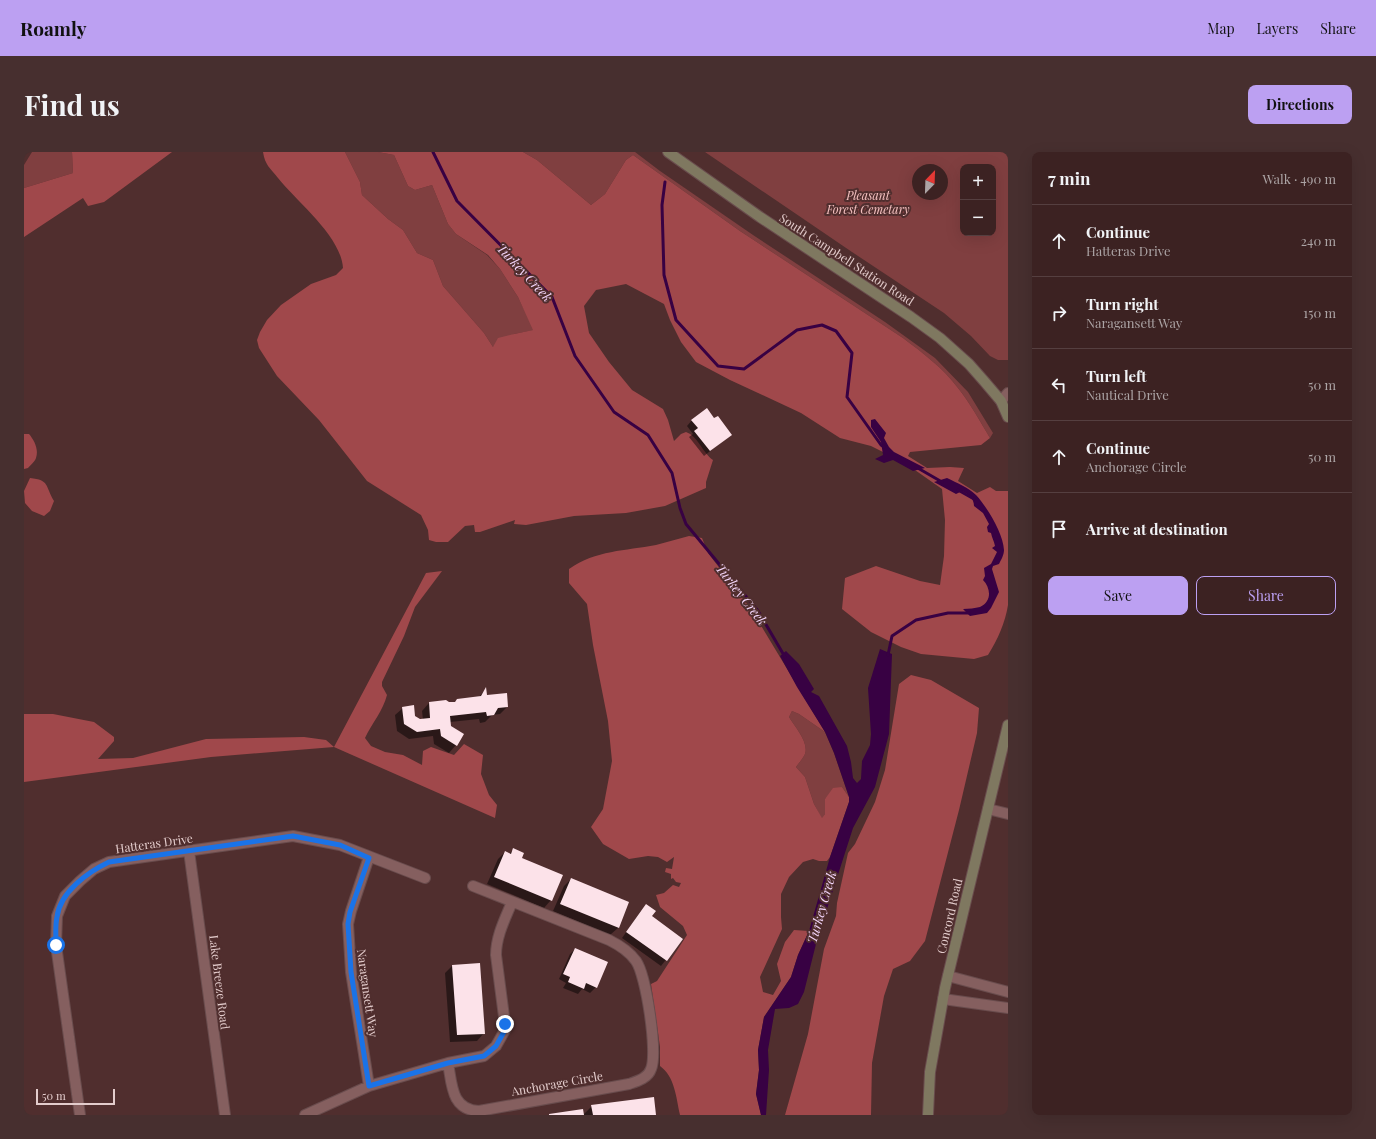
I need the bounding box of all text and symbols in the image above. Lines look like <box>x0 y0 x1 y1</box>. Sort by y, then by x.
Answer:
text: Roamly <box>20 15 87 41</box>
text: Map <box>1207 19 1235 38</box>
text: Layers <box>1257 19 1298 38</box>
text: Share <box>1320 19 1356 38</box>
button: Directions <box>1248 85 1352 124</box>
text: Find us <box>24 86 120 123</box>
north arrow <box>912 164 948 200</box>
map controls <box>960 164 996 236</box>
button: + <box>960 164 996 200</box>
text: 7 min <box>1048 167 1091 189</box>
text: Walk · 490 m <box>1262 170 1336 187</box>
park label: Pleasant Forest Cemetary <box>825 187 910 217</box>
button: − <box>960 200 996 236</box>
street label: South Campbell Station Road <box>777 209 917 309</box>
text: Continue <box>1086 222 1150 242</box>
icon: ahead <box>1048 230 1070 252</box>
text: 240 m <box>1301 232 1336 249</box>
water label: Turkey Creek <box>494 239 557 305</box>
text: Hatteras Drive <box>1086 242 1171 259</box>
text: Turn right <box>1086 294 1159 314</box>
icon: right <box>1048 302 1070 324</box>
text: 150 m <box>1303 304 1336 321</box>
text: Naragansett Way <box>1086 314 1182 331</box>
text: Turn left <box>1086 366 1147 386</box>
icon: left <box>1048 374 1070 396</box>
text: 50 m <box>1308 376 1336 393</box>
text: Nautical Drive <box>1086 386 1169 403</box>
text: Continue <box>1086 438 1150 458</box>
icon: ahead <box>1048 446 1070 468</box>
text: 50 m <box>1308 448 1336 465</box>
text: Anchorage Circle <box>1086 458 1187 475</box>
icon: arrive <box>1048 518 1070 540</box>
text: Arrive at destination <box>1086 519 1228 539</box>
water label: Turkey Creek <box>712 560 772 629</box>
button: Save <box>1048 576 1188 615</box>
button: Share <box>1196 576 1336 615</box>
street label: Hatteras Drive <box>114 830 194 856</box>
water label: Turkey Creek <box>803 869 839 945</box>
street label: Concord Road <box>933 877 965 955</box>
street label: Lake Breeze Road <box>206 934 234 1030</box>
route start <box>47 936 65 954</box>
street label: Naragansett Way <box>354 948 382 1038</box>
route end <box>496 1015 514 1033</box>
street label: Anchorage Circle <box>509 1067 604 1099</box>
scale bar <box>36 1087 115 1106</box>
text: 50 m <box>42 1088 66 1103</box>

